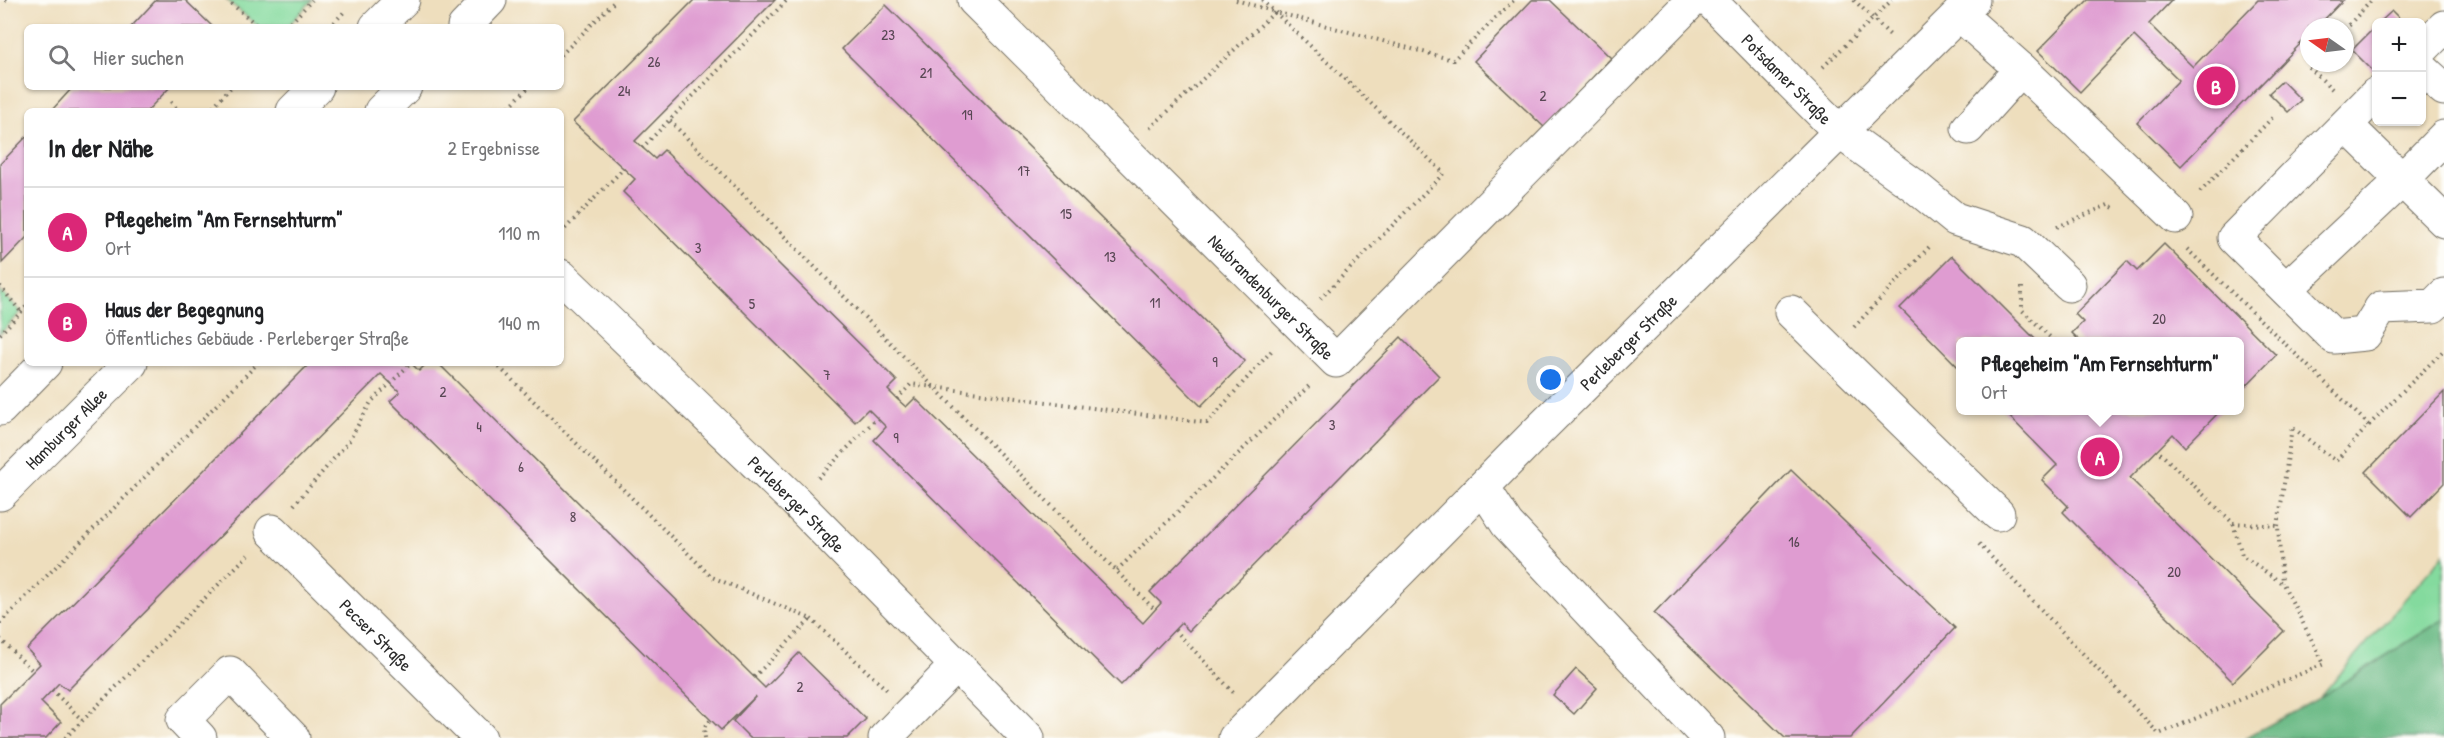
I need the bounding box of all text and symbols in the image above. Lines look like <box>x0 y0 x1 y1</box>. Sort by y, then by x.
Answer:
north arrow <box>2300 18 2354 72</box>
map controls <box>2372 18 2426 126</box>
button: + <box>2372 18 2426 72</box>
search box <box>24 24 564 90</box>
house number: 23 <box>881 24 895 45</box>
street label: Potsdamer Straße <box>1736 28 1838 130</box>
icon: search <box>45 41 78 74</box>
text: Hier suchen <box>93 42 184 72</box>
house number: 26 <box>647 51 661 72</box>
house number: 21 <box>920 62 932 83</box>
pin: B <box>2196 64 2236 109</box>
button: − <box>2372 72 2426 126</box>
house number: 24 <box>618 80 631 101</box>
house number: 2 <box>1539 85 1547 106</box>
house number: 19 <box>962 104 973 125</box>
text: In der Nähe <box>48 130 154 165</box>
text: 2 Ergebnisse <box>448 134 540 161</box>
house number: 17 <box>1018 160 1030 181</box>
house number: 15 <box>1060 203 1073 224</box>
text: Pflegeheim "Am Fernsehturm" <box>105 204 343 234</box>
text: A <box>63 219 72 246</box>
text: 110 m <box>498 219 540 246</box>
street label: Neubrandenburger Straße <box>1203 228 1340 365</box>
text: Ort <box>105 234 131 261</box>
house number: 3 <box>695 237 702 258</box>
house number: 13 <box>1104 246 1116 267</box>
street label: Perleberger Straße <box>1574 288 1682 396</box>
house number: 11 <box>1150 292 1160 313</box>
house number: 5 <box>749 293 756 314</box>
text: Haus der Begegnung <box>105 294 264 324</box>
house number: 20 <box>2152 308 2166 329</box>
text: B <box>62 309 73 336</box>
text: 140 m <box>498 309 540 336</box>
text: Öffentliches Gebäude · Perleberger Straße <box>105 324 409 351</box>
popup <box>1956 337 2244 415</box>
text: Pflegeheim "Am Fernsehturm" <box>1981 348 2219 378</box>
house number: 9 <box>1212 351 1218 372</box>
house number: 7 <box>823 364 831 385</box>
your location <box>1536 365 1565 394</box>
text: Ort <box>1981 378 2007 405</box>
house number: 2 <box>439 381 447 402</box>
street label: Hamburger Allee <box>19 382 112 475</box>
house number: 3 <box>1329 414 1336 435</box>
house number: 4 <box>476 416 482 437</box>
house number: 9 <box>893 427 899 448</box>
pin: A <box>2080 434 2120 480</box>
street label: Perleberger Straße <box>743 450 851 558</box>
house number: 6 <box>518 456 524 477</box>
house number: 8 <box>570 506 576 527</box>
house number: 16 <box>1788 531 1800 552</box>
house number: 20 <box>2167 561 2181 582</box>
street label: Pecser Straße <box>334 593 418 676</box>
house number: 2 <box>796 676 804 697</box>

